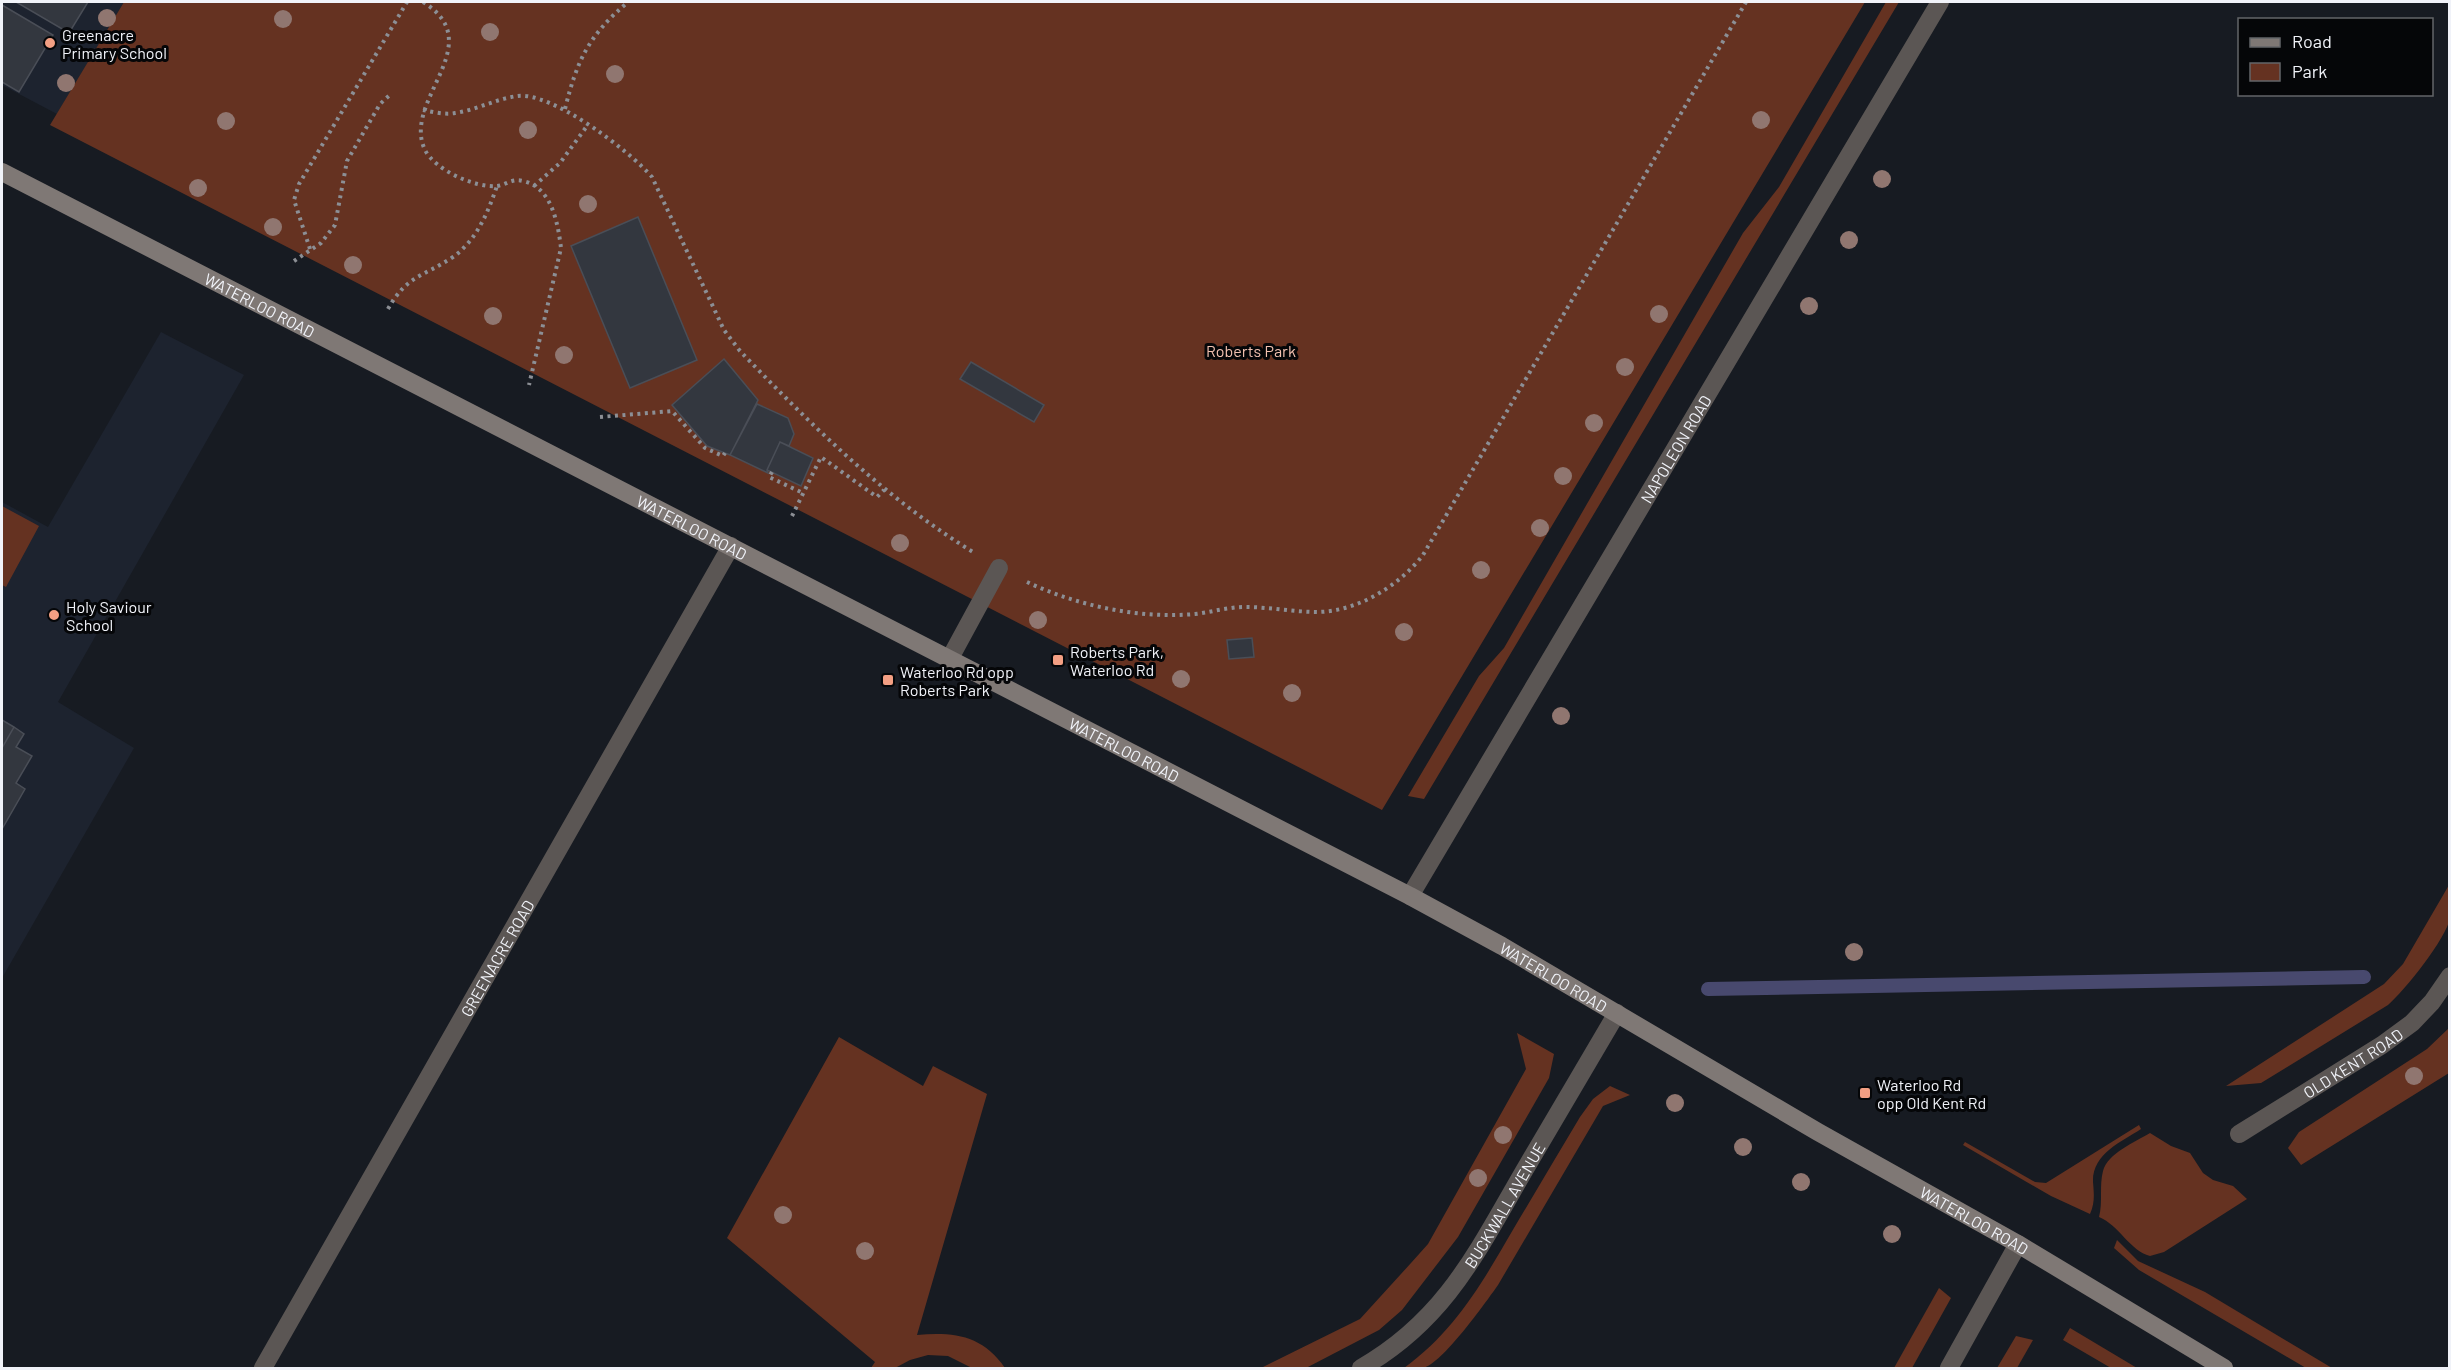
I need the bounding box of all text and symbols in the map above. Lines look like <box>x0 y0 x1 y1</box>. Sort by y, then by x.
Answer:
legend <box>2238 18 2433 96</box>
place label: Greenacre Primary School <box>62 25 167 62</box>
text: Road <box>2292 30 2332 52</box>
marker: Greenacre Primary School <box>43 36 57 50</box>
text: Park <box>2292 60 2327 82</box>
street label: WATERLOO ROAD <box>202 268 318 341</box>
park label: Roberts Park <box>1206 341 1296 360</box>
street label: NAPOLEON ROAD <box>1636 391 1714 506</box>
street label: WATERLOO ROAD <box>634 491 750 563</box>
place label: Holy Saviour School <box>66 597 152 634</box>
marker: Holy Saviour School <box>47 608 61 622</box>
place label: Roberts Park, Waterloo Rd <box>1070 642 1164 679</box>
marker: Roberts Park, Waterloo Rd <box>1051 653 1065 667</box>
place label: Waterloo Rd opp Roberts Park <box>900 662 1014 699</box>
marker: Waterloo Rd opp Roberts Park <box>881 673 895 687</box>
street label: WATERLOO ROAD <box>1066 713 1183 785</box>
street label: GREENACRE ROAD <box>456 896 537 1019</box>
street label: WATERLOO ROAD <box>1497 937 1611 1015</box>
street label: OLD KENT ROAD <box>2299 1024 2406 1101</box>
place label: Waterloo Rd opp Old Kent Rd <box>1877 1075 1986 1112</box>
marker: Waterloo Rd opp Old Kent Rd <box>1858 1086 1872 1100</box>
street label: BUCKWALL AVENUE <box>1460 1139 1548 1271</box>
street label: WATERLOO ROAD <box>1917 1182 2032 1258</box>

